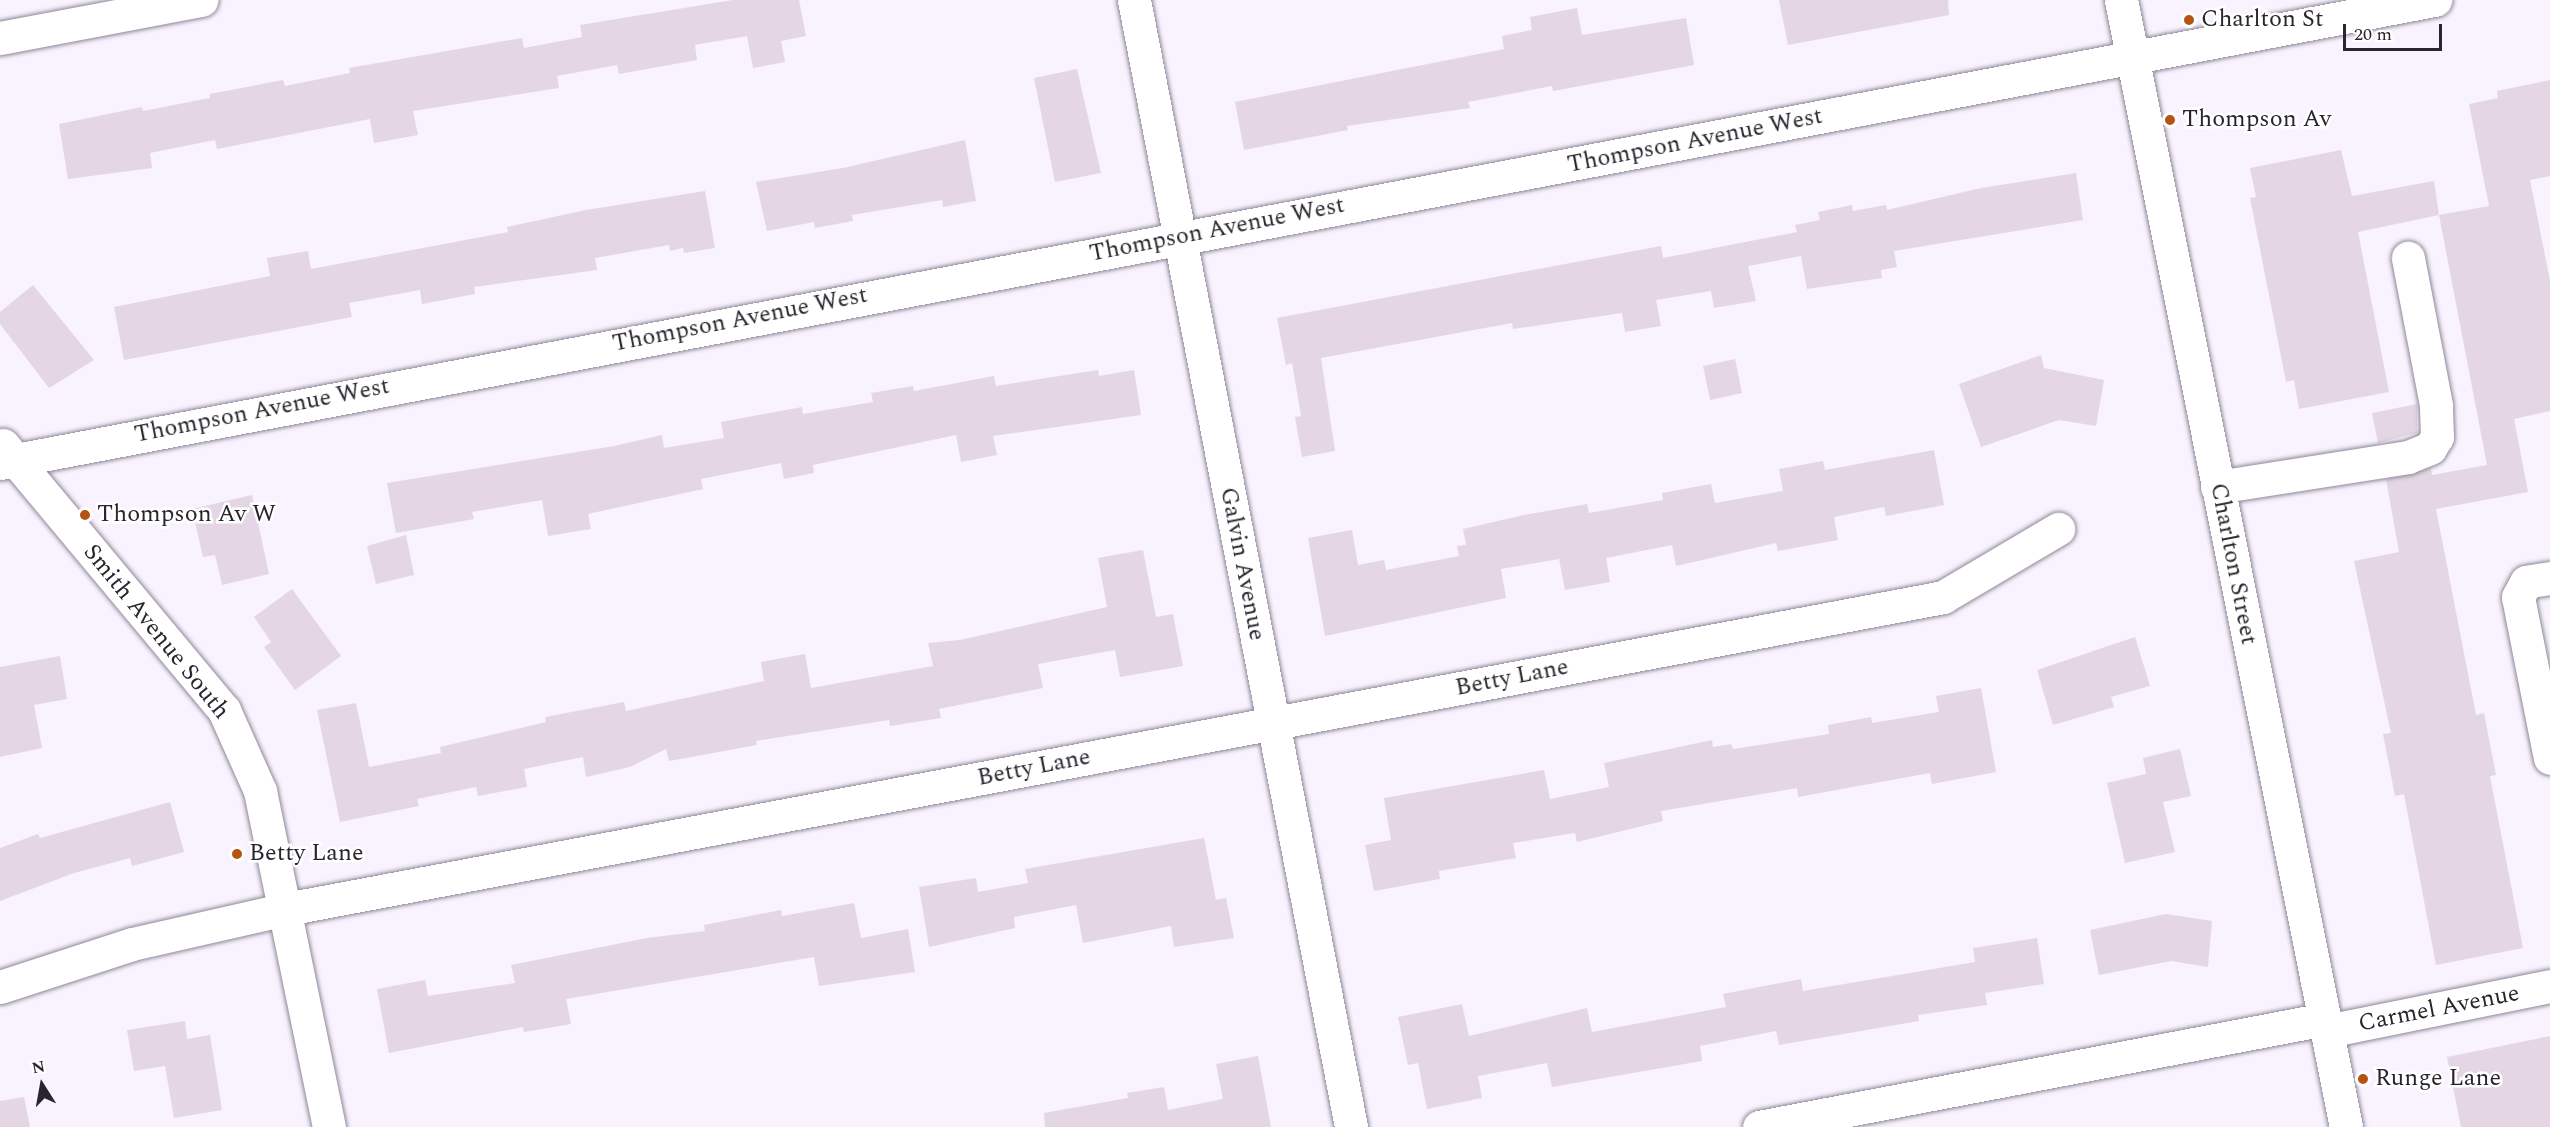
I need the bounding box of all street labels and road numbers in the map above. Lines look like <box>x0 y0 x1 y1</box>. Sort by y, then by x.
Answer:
street label: Thompson Avenue West <box>1565 102 1825 180</box>
street label: Thompson Avenue West <box>1087 191 1347 269</box>
street label: Thompson Avenue West <box>610 281 870 359</box>
street label: Thompson Avenue West <box>132 372 392 450</box>
street label: Charlton Street <box>2203 481 2263 647</box>
street label: Galvin Avenue <box>1213 485 1271 643</box>
street label: Smith Avenue South <box>77 539 235 725</box>
street label: Betty Lane <box>1453 653 1571 703</box>
street label: Betty Lane <box>975 743 1093 793</box>
street label: Carmel Avenue <box>2356 979 2522 1039</box>

